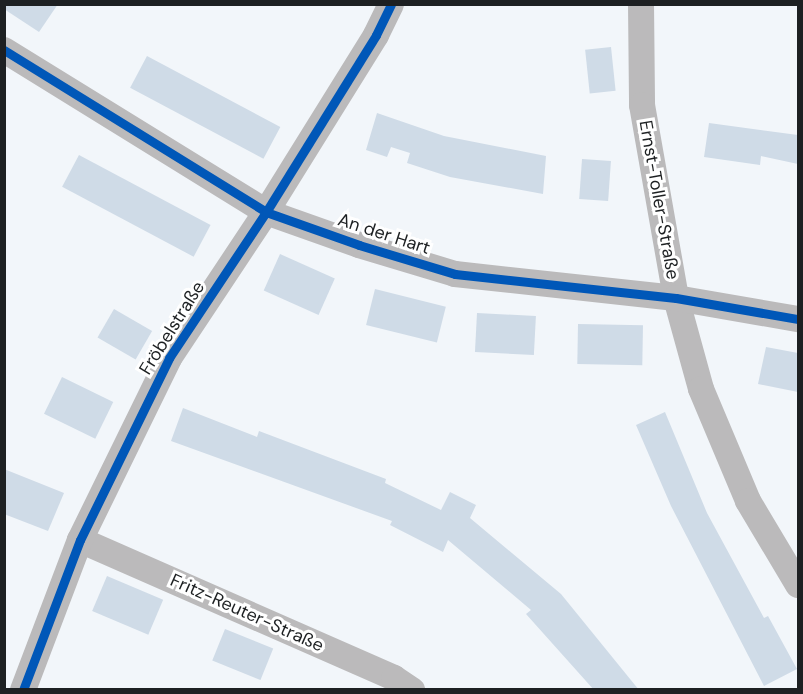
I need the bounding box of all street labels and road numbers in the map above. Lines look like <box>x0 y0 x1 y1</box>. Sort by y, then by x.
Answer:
street label: Ernst-Toller-Straße <box>634 119 684 281</box>
street label: An der Hart <box>335 209 433 259</box>
street label: Fröbelstraße <box>135 277 209 379</box>
street label: Fritz-Reuter-Straße <box>167 569 327 657</box>

